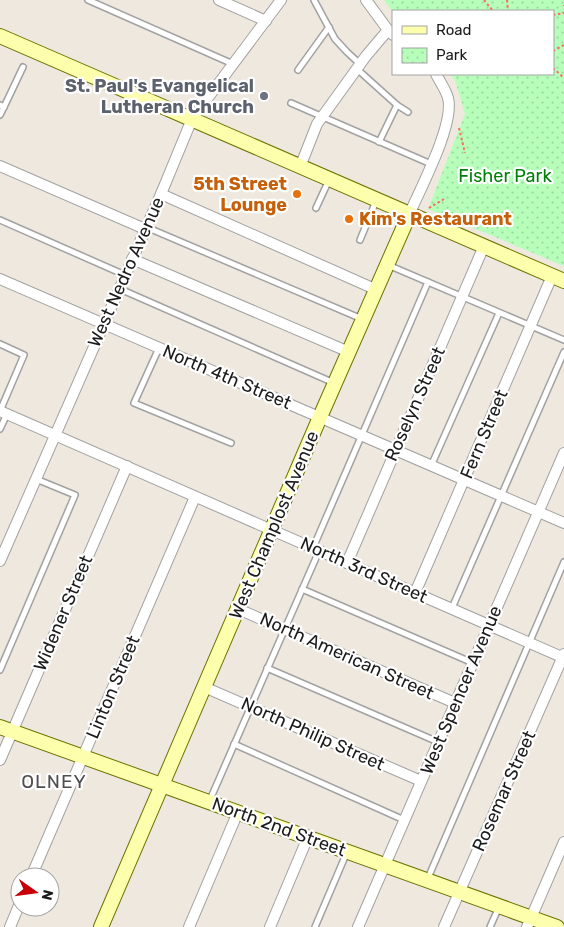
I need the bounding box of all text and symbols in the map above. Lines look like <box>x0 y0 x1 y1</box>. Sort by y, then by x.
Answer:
legend <box>392 10 554 75</box>
text: Road <box>436 21 472 39</box>
text: Park <box>436 46 467 64</box>
place label: St. Paul's Evangelical Lutheran Church <box>65 75 254 118</box>
marker: St. Paul's Evangelical Lutheran Church <box>258 90 270 102</box>
park label: Fisher Park <box>458 165 552 187</box>
place label: 5th Street Lounge <box>193 173 287 216</box>
marker: 5th Street Lounge <box>291 188 303 200</box>
street label: West Nedro Avenue <box>83 194 169 350</box>
place label: Kim's Restaurant <box>359 208 512 230</box>
marker: Kim's Restaurant <box>343 213 355 225</box>
street label: North 4th Street <box>159 340 295 414</box>
street label: Roselyn Street <box>380 343 450 465</box>
street label: Fern Street <box>455 386 513 482</box>
street label: West Champlost Avenue <box>224 428 324 622</box>
street label: North 3rd Street <box>297 532 431 608</box>
street label: Widener Street <box>29 552 97 674</box>
street label: West Spencer Avenue <box>415 602 507 778</box>
street label: North American Street <box>257 608 437 704</box>
street label: Linton Street <box>81 632 145 742</box>
street label: North Philip Street <box>238 692 388 776</box>
street label: Rosemar Street <box>467 727 541 855</box>
district label: OLNEY <box>21 770 87 793</box>
street label: North 2nd Street <box>209 793 349 861</box>
north arrow <box>10 867 60 917</box>
text: N <box>38 888 57 902</box>

